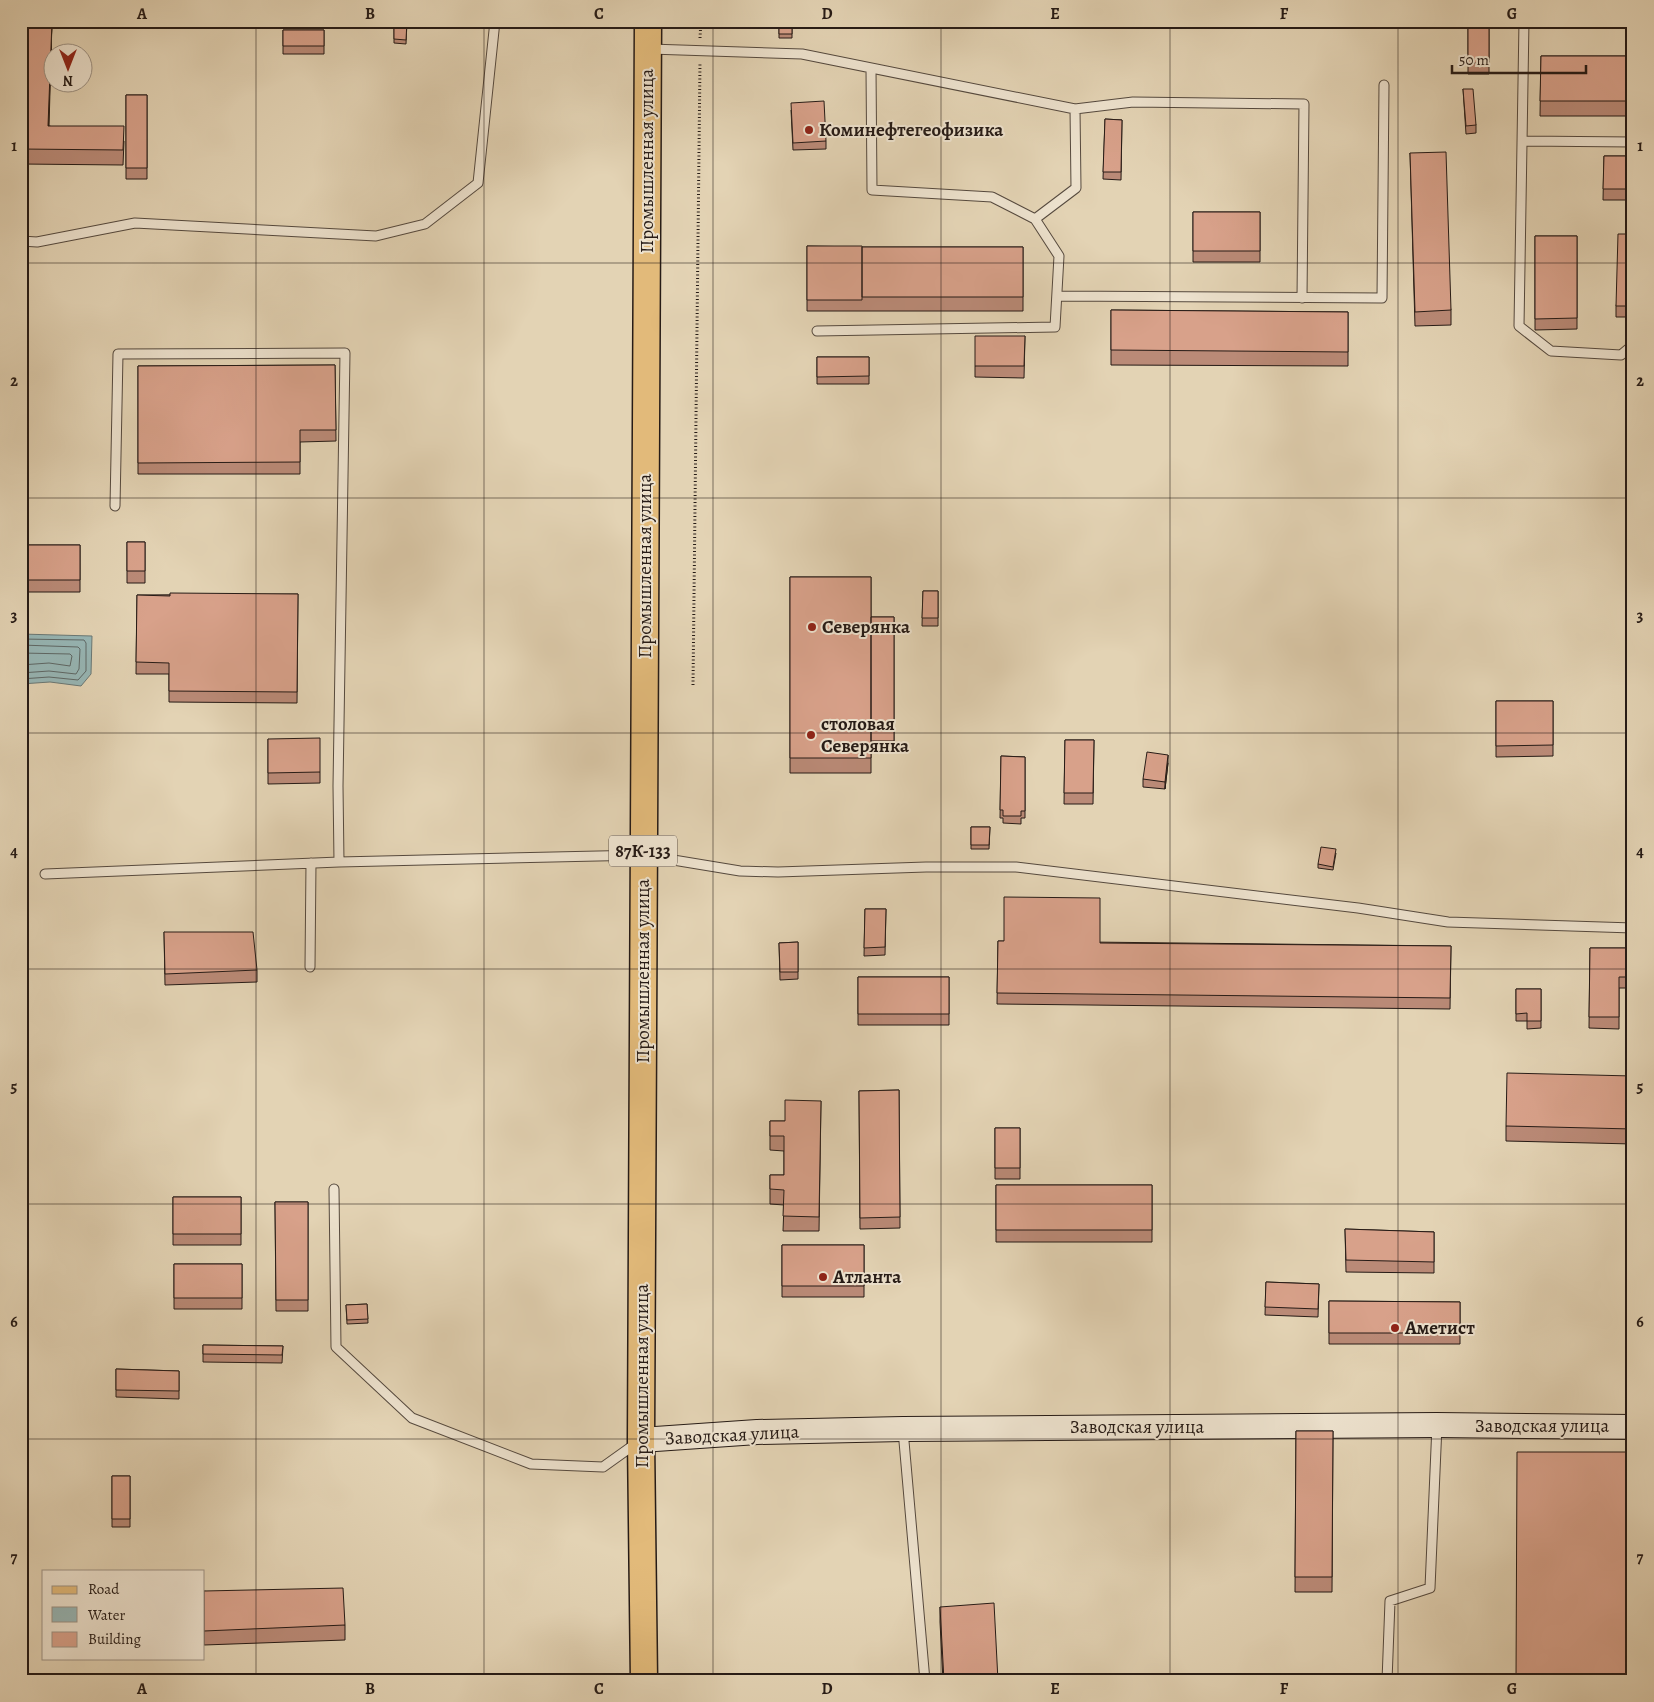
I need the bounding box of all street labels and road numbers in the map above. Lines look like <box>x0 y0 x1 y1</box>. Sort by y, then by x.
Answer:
street label: Промышленная улица <box>634 69 660 253</box>
street label: Промышленная улица <box>632 474 658 658</box>
road number: 87К-133 <box>609 836 677 866</box>
street label: Промышленная улица <box>630 879 656 1063</box>
street label: Промышленная улица <box>629 1284 655 1468</box>
street label: Заводская улица <box>1475 1413 1610 1439</box>
street label: Заводская улица <box>1070 1414 1205 1440</box>
street label: Заводская улица <box>664 1418 800 1452</box>

